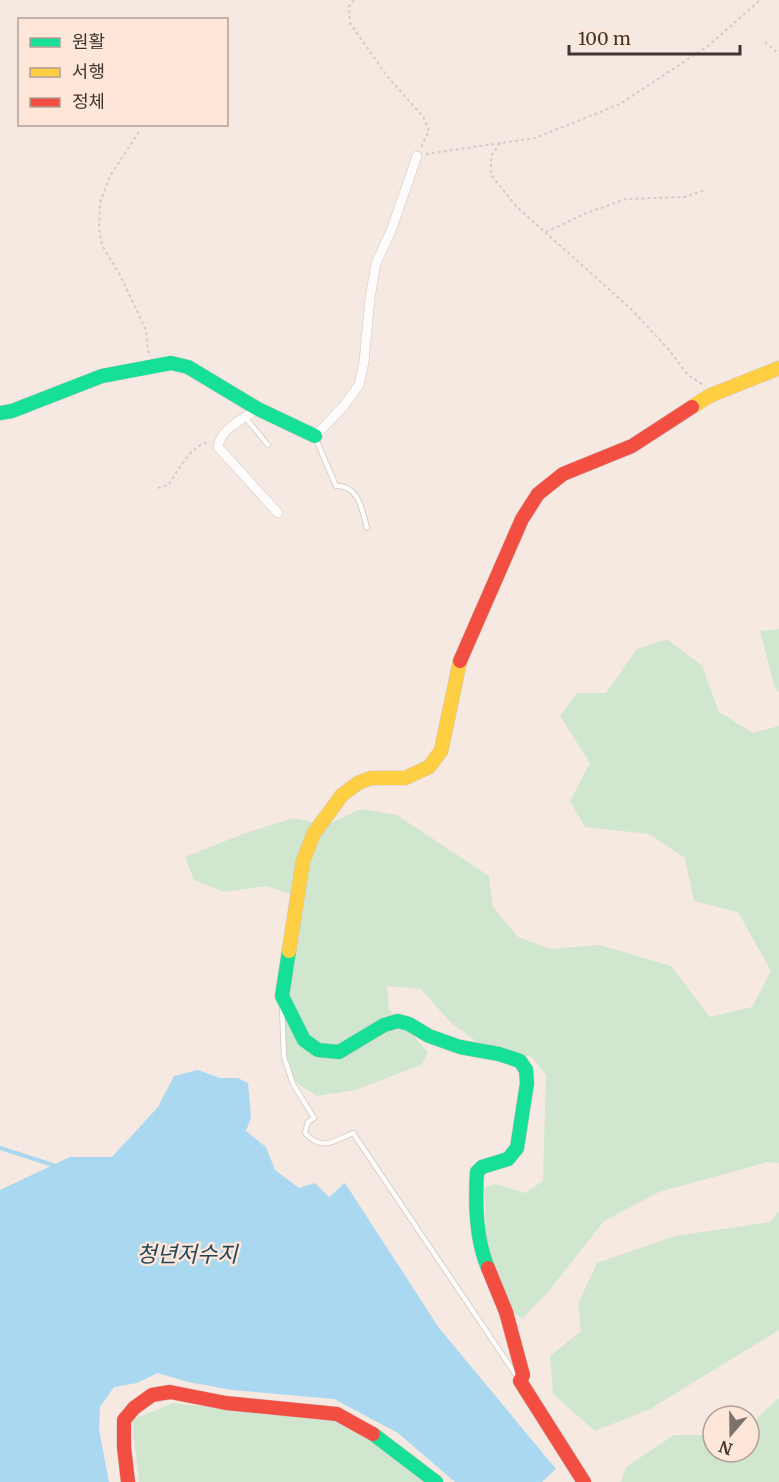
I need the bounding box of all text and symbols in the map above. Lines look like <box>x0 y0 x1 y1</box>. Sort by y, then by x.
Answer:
legend <box>18 18 228 126</box>
scale bar <box>569 18 740 56</box>
text: 100 m <box>578 27 631 50</box>
text: 원활 <box>72 30 105 53</box>
text: 서행 <box>72 60 105 83</box>
text: 정체 <box>72 90 105 113</box>
water label: 청년저수지 <box>136 1240 239 1268</box>
north arrow <box>701 1404 761 1464</box>
text: N <box>716 1436 735 1460</box>

